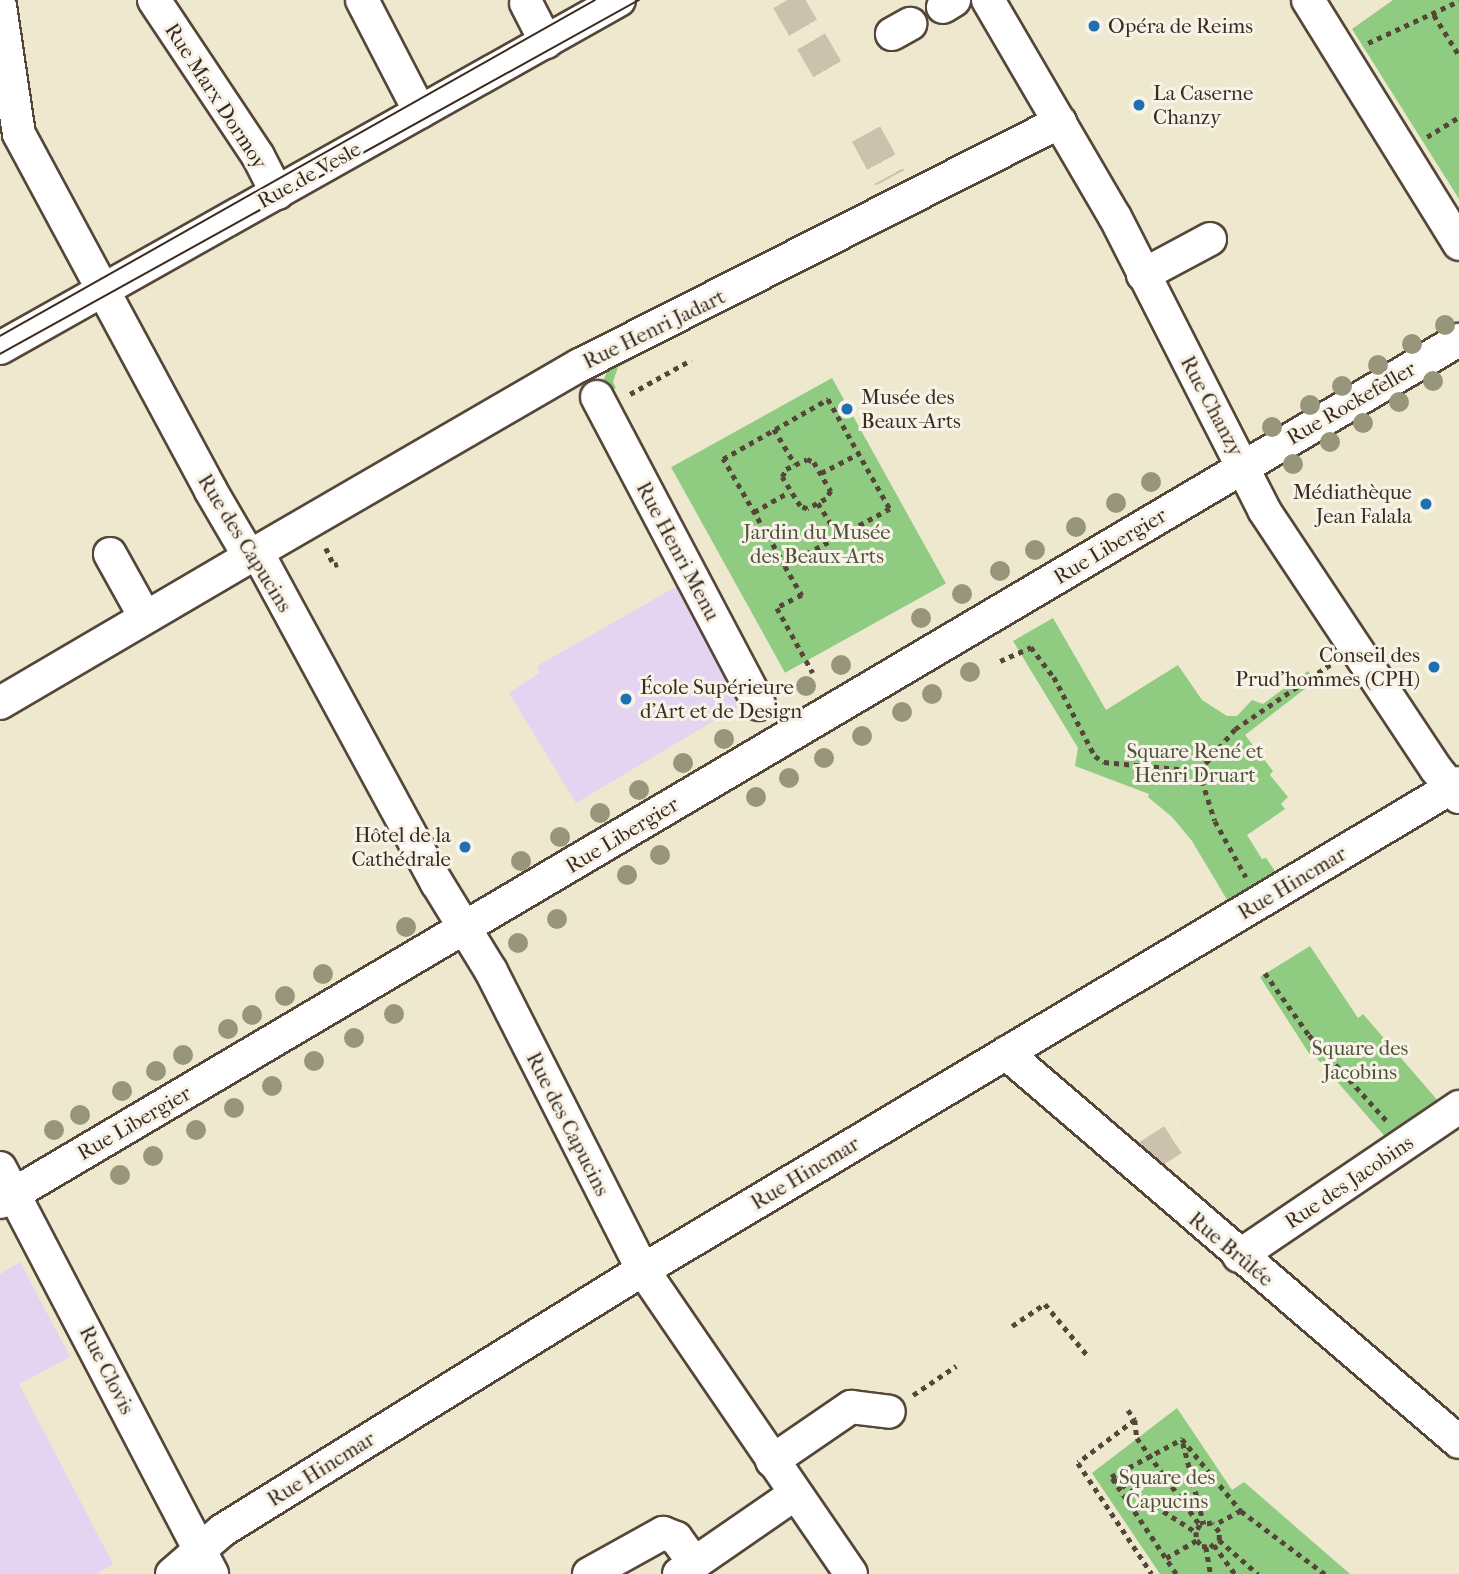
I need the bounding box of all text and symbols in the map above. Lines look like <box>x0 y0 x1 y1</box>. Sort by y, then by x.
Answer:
place label: Opéra de Reims <box>1108 13 1253 39</box>
street label: Rue Marx Dormoy <box>159 18 273 174</box>
marker: Opéra de Reims <box>1086 18 1102 34</box>
place label: La Caserne Chanzy <box>1153 80 1253 130</box>
marker: La Caserne Chanzy <box>1131 97 1147 113</box>
street label: Rue de Vesle <box>253 136 365 214</box>
street label: Rue Henri Jadart <box>579 284 729 374</box>
street label: Rue Chanzy <box>1175 352 1249 460</box>
street label: Rue Rockefeller <box>1282 356 1420 450</box>
place label: Musée des Beaux-Arts <box>861 384 961 434</box>
marker: Musée des Beaux-Arts <box>839 401 855 417</box>
street label: Rue des Capucins <box>192 469 298 617</box>
street label: Rue Henri Menu <box>631 477 725 625</box>
place label: Médiathèque Jean Falala <box>1293 479 1412 529</box>
marker: Médiathèque Jean Falala <box>1418 496 1434 512</box>
street label: Rue Libergier <box>1049 502 1171 590</box>
park label: Jardin du Musée des Beaux-Arts <box>743 519 891 569</box>
place label: Conseil des Prud’hommes (CPH) <box>1235 642 1420 692</box>
marker: Conseil des Prud’hommes (CPH) <box>1426 659 1442 675</box>
place label: École Supérieure d'Art et de Design <box>640 674 802 724</box>
marker: École Supérieure d'Art et de Design <box>618 691 634 707</box>
park label: Square René et Henri Druart <box>1126 738 1264 788</box>
street label: Rue Libergier <box>561 791 683 879</box>
place label: Hôtel de la Cathédrale <box>351 822 451 872</box>
marker: Hôtel de la Cathédrale <box>457 839 473 855</box>
street label: Rue Hincmar <box>1233 841 1351 925</box>
park label: Square des Jacobins <box>1312 1035 1408 1085</box>
street label: Rue des Capucins <box>521 1048 615 1200</box>
street label: Rue Libergier <box>73 1080 195 1166</box>
street label: Rue des Jacobins <box>1280 1130 1418 1234</box>
street label: Rue Hincmar <box>746 1131 864 1215</box>
street label: Rue Brûlée <box>1184 1206 1278 1292</box>
street label: Rue Clovis <box>74 1321 140 1419</box>
street label: Rue Hincmar <box>263 1426 379 1512</box>
park label: Square des Capucins <box>1119 1464 1215 1514</box>

